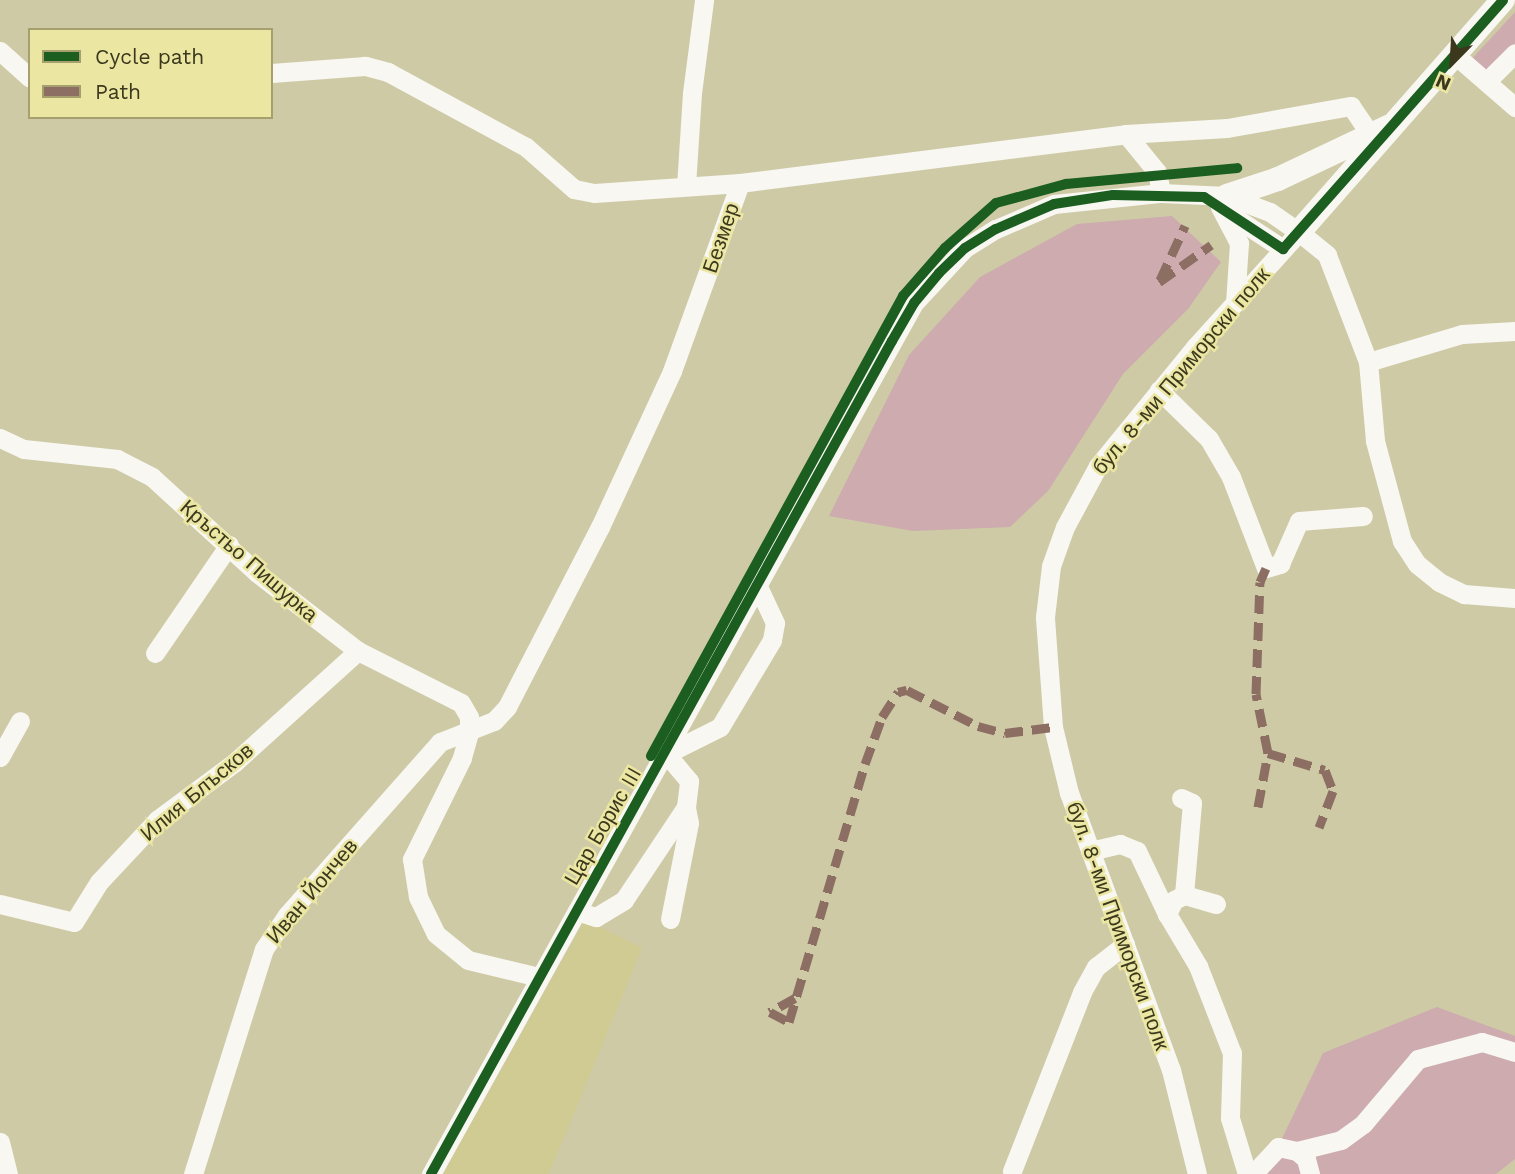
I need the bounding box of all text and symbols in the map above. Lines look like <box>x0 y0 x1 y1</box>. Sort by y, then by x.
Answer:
legend <box>28 28 273 119</box>
north arrow <box>1417 28 1487 98</box>
text: Cycle path <box>95 44 204 69</box>
text: N <box>1432 69 1454 96</box>
text: Path <box>95 79 141 104</box>
street label: Безмер <box>697 200 745 276</box>
street label: бул. 8-ми Приморски полк <box>1087 262 1275 480</box>
street label: Кръстьо Пишурка <box>175 494 323 628</box>
street label: Илия Блъсков <box>136 738 258 846</box>
street label: Цар Борис III <box>559 763 647 889</box>
street label: бул. 8-ми Приморски полк <box>1061 798 1175 1054</box>
street label: Иван Йончев <box>261 834 363 948</box>

